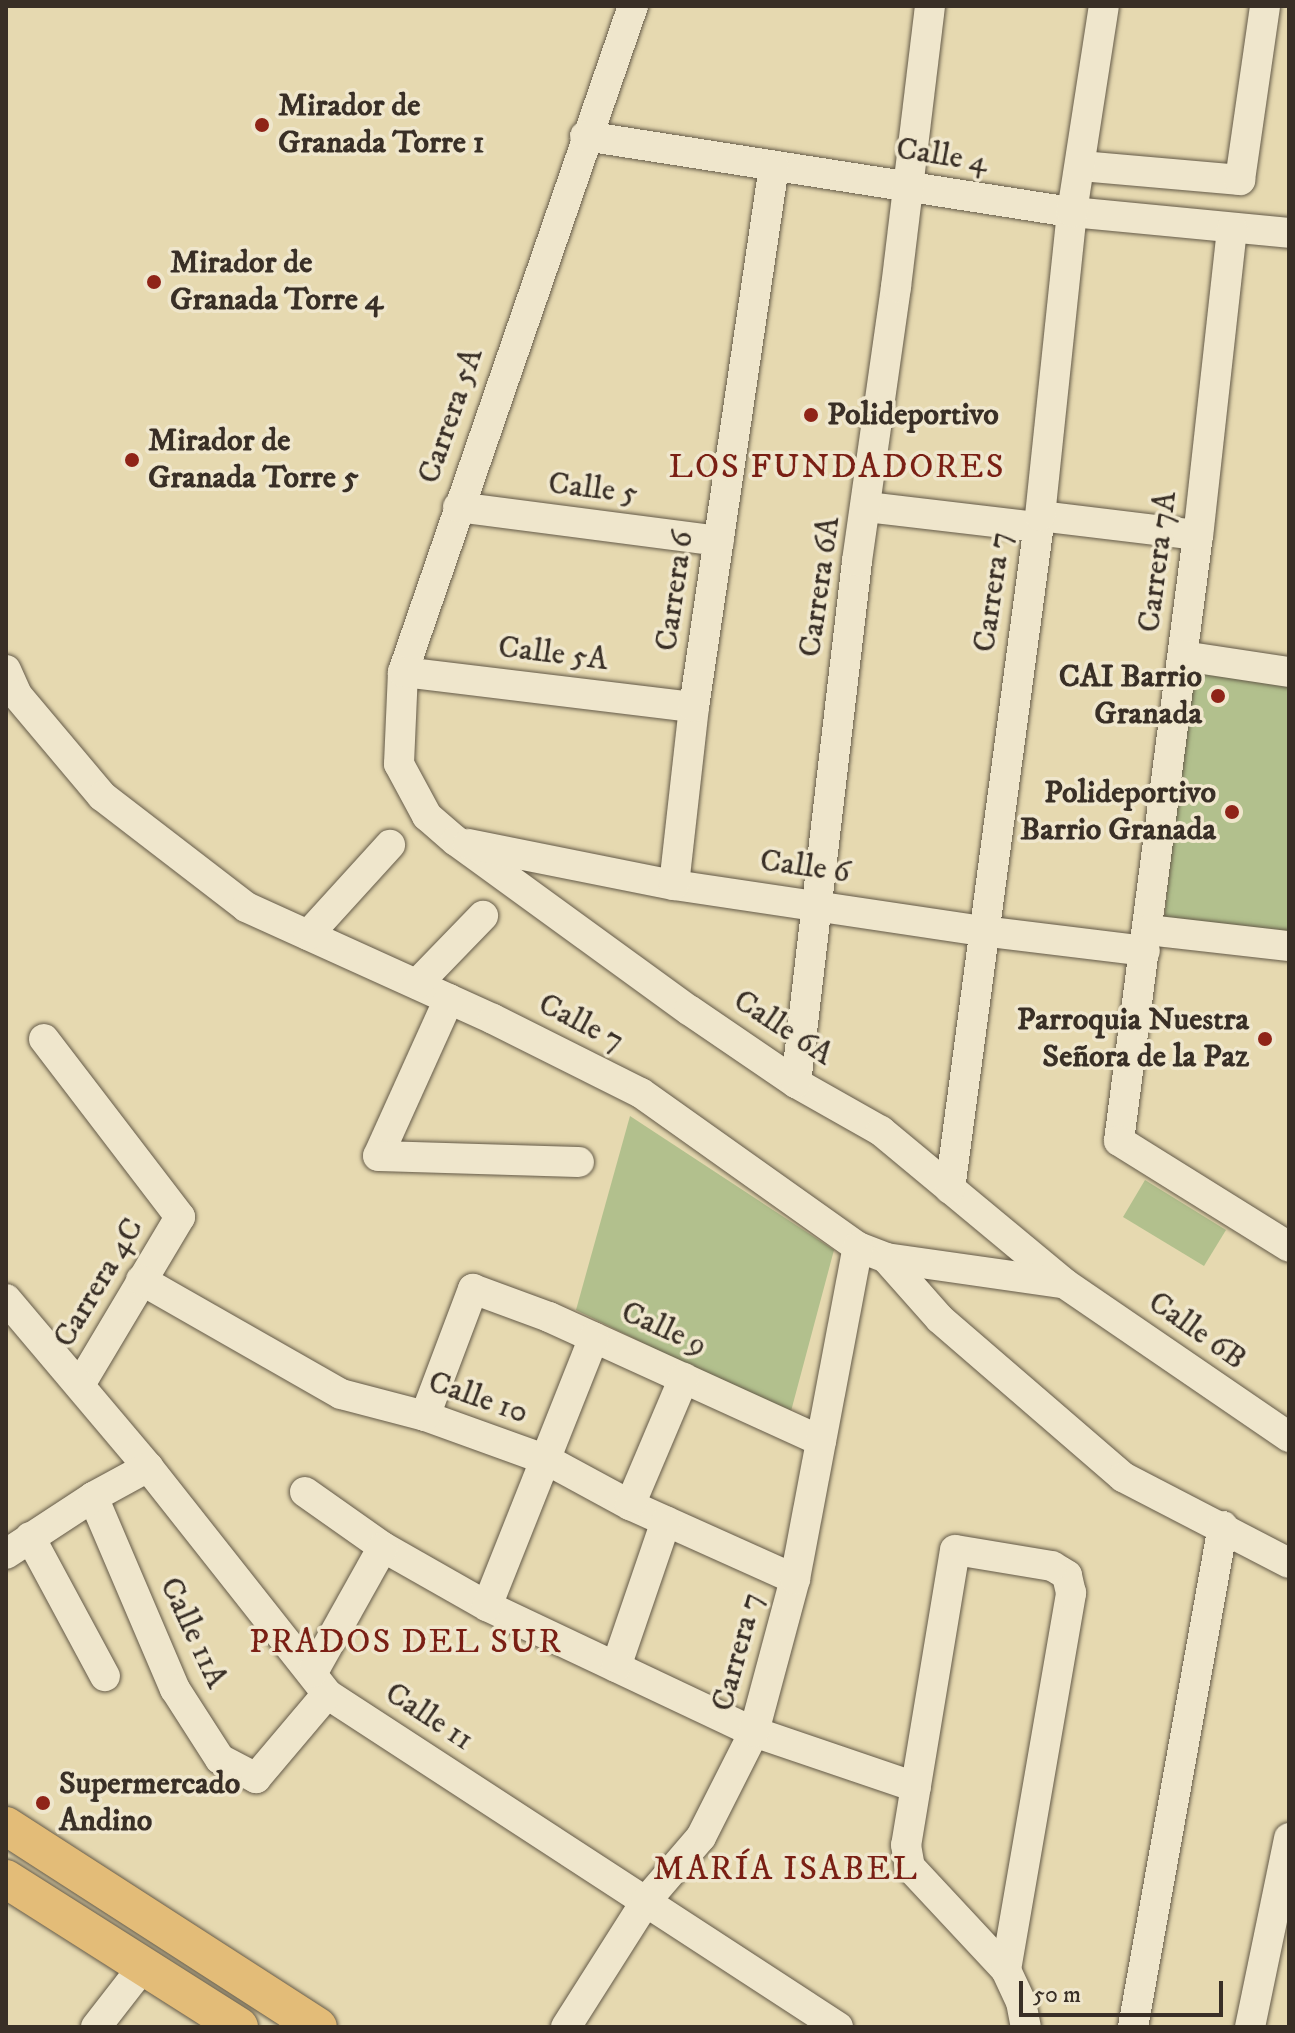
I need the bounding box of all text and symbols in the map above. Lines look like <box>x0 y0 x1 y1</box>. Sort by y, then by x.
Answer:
place label: Mirador de Granada Torre 1 <box>278 88 485 163</box>
marker: Mirador de Granada Torre 1 <box>253 116 271 134</box>
street label: Calle 4 <box>893 130 991 182</box>
place label: Mirador de Granada Torre 4 <box>170 245 383 320</box>
marker: Mirador de Granada Torre 4 <box>145 273 163 291</box>
street label: Carrera 5A <box>410 343 492 489</box>
place label: Polideportivo <box>827 396 999 434</box>
marker: Polideportivo <box>802 406 820 424</box>
place label: Mirador de Granada Torre 5 <box>148 423 359 498</box>
district label: LOS FUNDADORES <box>669 448 1005 488</box>
marker: Mirador de Granada Torre 5 <box>123 451 141 469</box>
street label: Calle 5 <box>546 464 640 514</box>
street label: Carrera 7A <box>1130 489 1186 635</box>
street label: Carrera 6A <box>791 514 849 660</box>
street label: Carrera 6 <box>648 528 702 654</box>
street label: Carrera 7 <box>966 529 1020 655</box>
street label: Calle 5A <box>496 628 610 680</box>
place label: CAI Barrio Granada <box>1059 659 1202 734</box>
marker: CAI Barrio Granada <box>1209 687 1227 705</box>
place label: Polideportivo Barrio Granada <box>1020 775 1216 850</box>
marker: Polideportivo Barrio Granada <box>1223 803 1241 821</box>
street label: Calle 6 <box>757 842 853 892</box>
street label: Calle 6A <box>726 982 840 1074</box>
street label: Calle 7 <box>532 985 630 1061</box>
place label: Parroquia Nuestra Señora de la Paz <box>1017 1002 1249 1077</box>
marker: Parroquia Nuestra Señora de la Paz <box>1256 1030 1274 1048</box>
street label: Carrera 4C <box>45 1211 153 1355</box>
street label: Calle 6B <box>1141 1283 1253 1379</box>
street label: Calle 9 <box>615 1293 713 1365</box>
street label: Calle 10 <box>423 1363 533 1433</box>
street label: Calle 11A <box>151 1571 235 1695</box>
street label: Carrera 7 <box>704 1589 772 1715</box>
district label: PRADOS DEL SUR <box>249 1623 563 1663</box>
street label: Calle 11 <box>378 1674 480 1760</box>
place label: Supermercado Andino <box>59 1766 240 1841</box>
marker: Supermercado Andino <box>34 1794 52 1812</box>
district label: MARÍA ISABEL <box>653 1850 919 1890</box>
scale bar <box>1023 1965 1227 2015</box>
text: 50 m <box>1033 1980 1081 2010</box>

